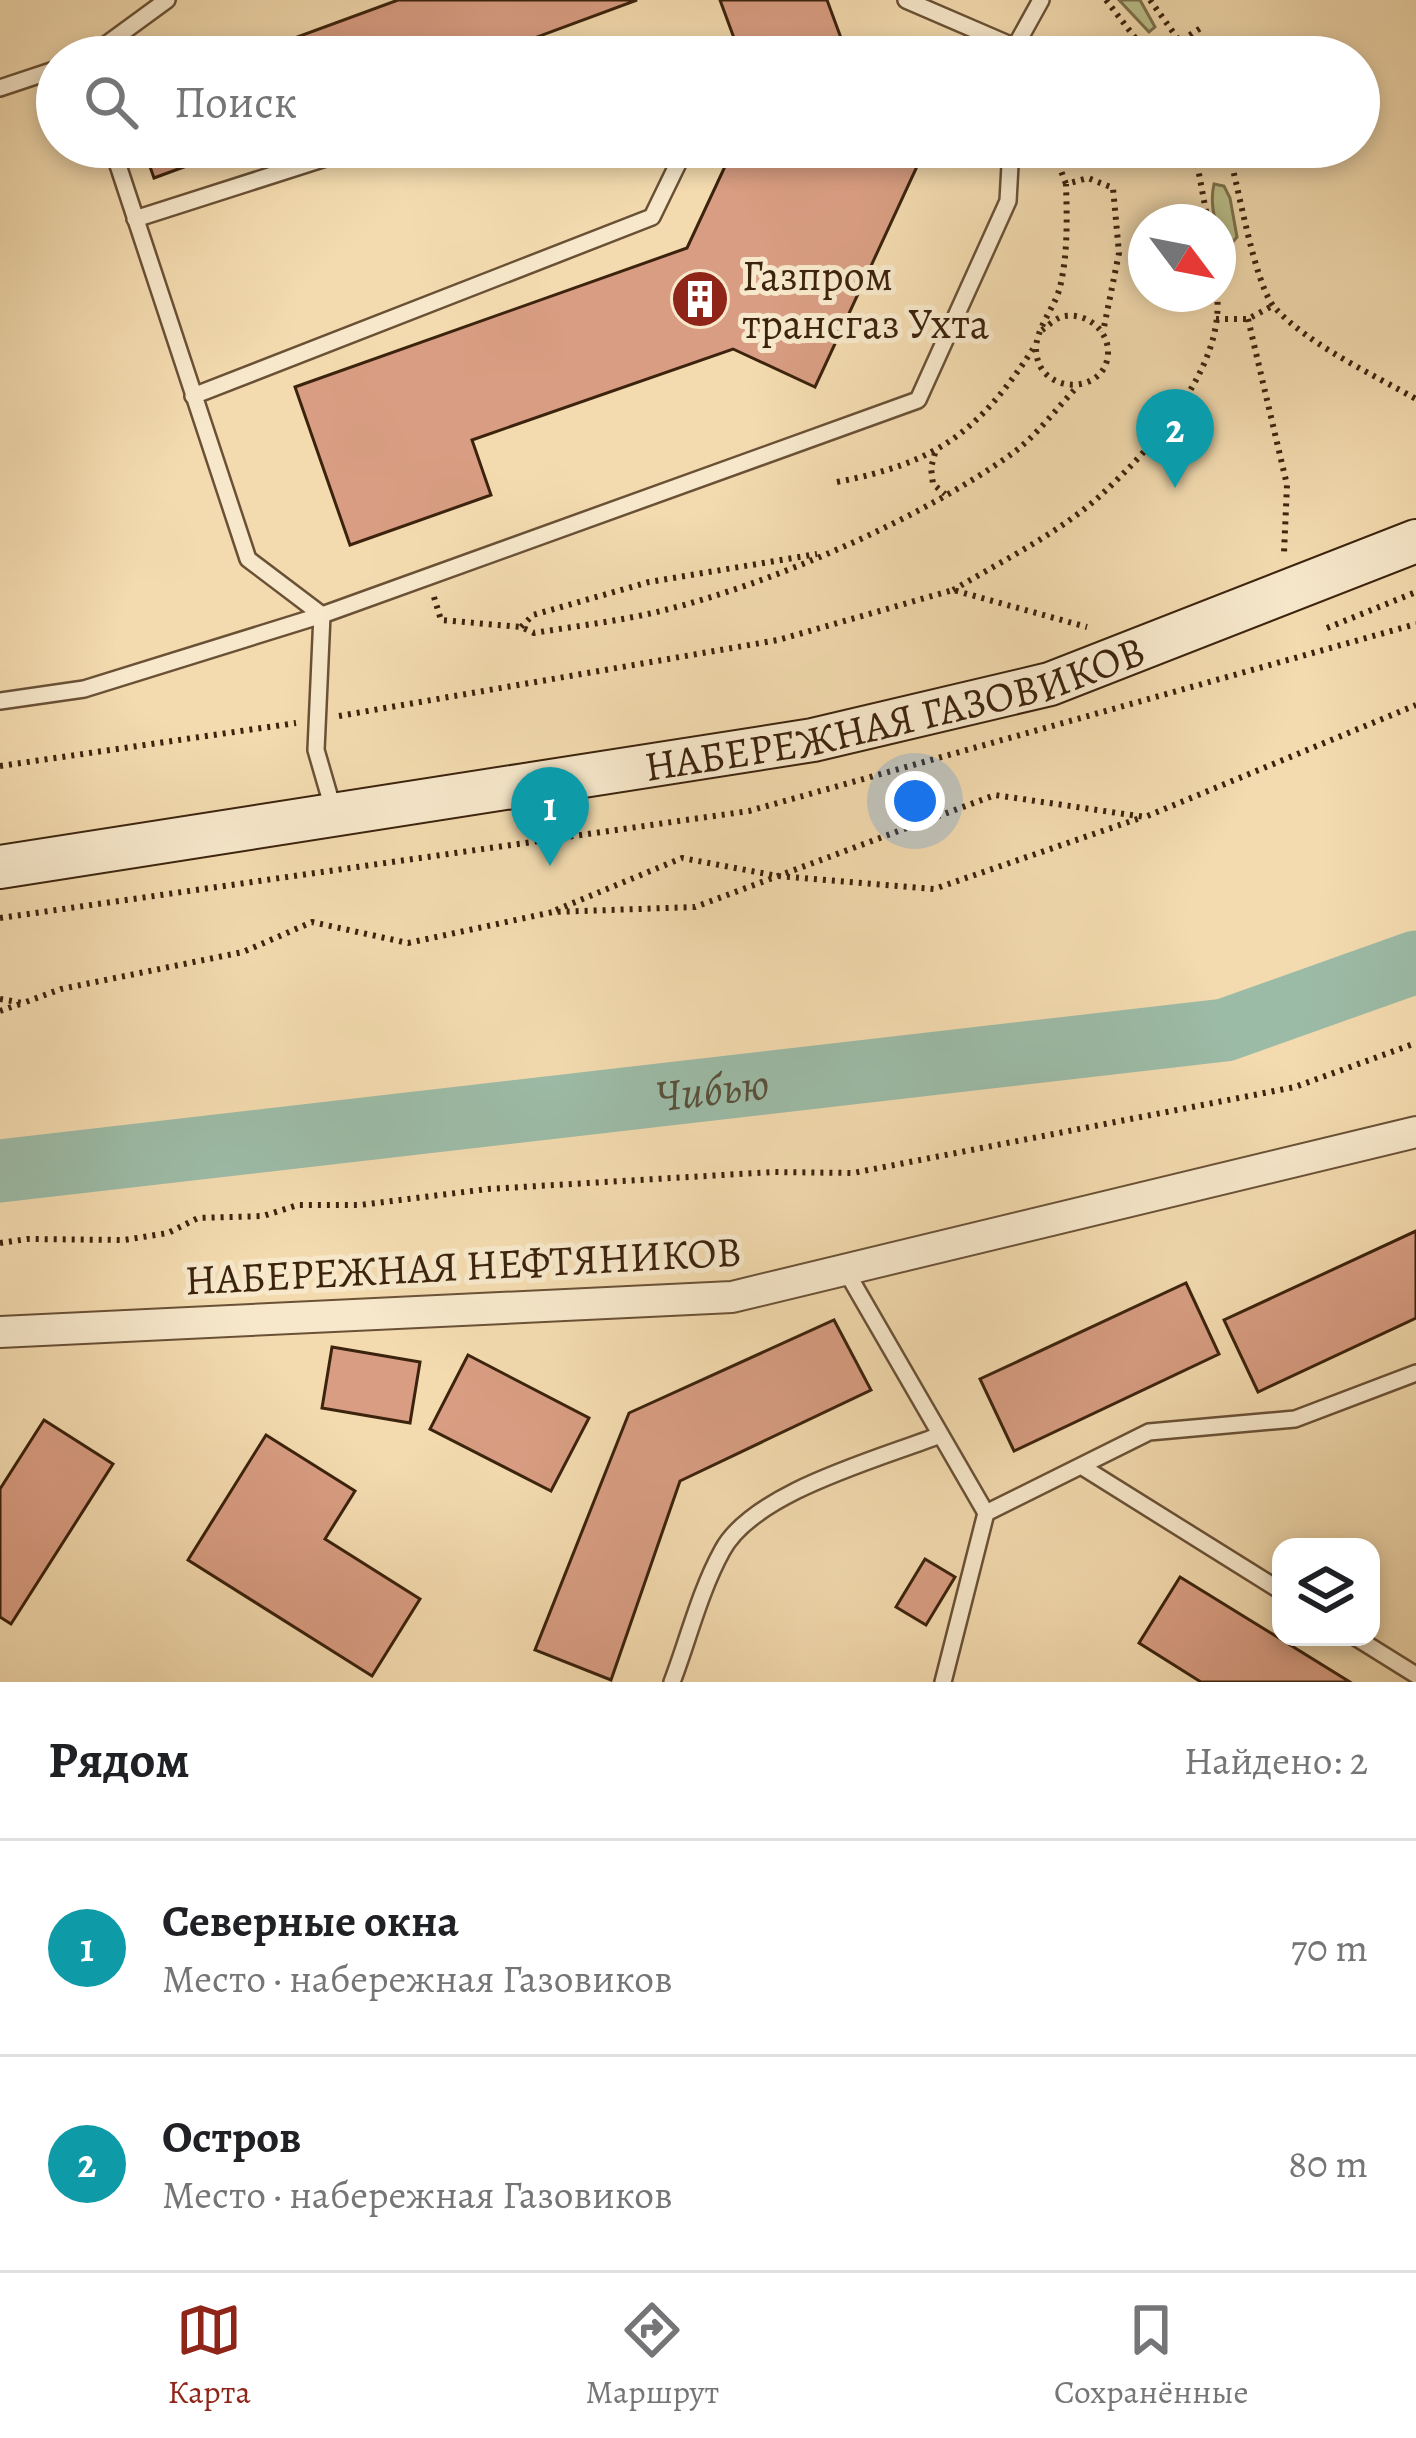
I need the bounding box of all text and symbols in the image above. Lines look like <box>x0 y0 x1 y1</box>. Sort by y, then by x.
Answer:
search box <box>36 36 1380 168</box>
icon: search <box>78 69 144 135</box>
text: Поиск <box>174 71 297 133</box>
north arrow <box>1128 204 1236 312</box>
place label: Газпром трансгаз Ухта <box>742 247 990 352</box>
building icon: Газпром трансгаз Ухта <box>669 268 731 330</box>
pin: 2 <box>1136 389 1214 488</box>
street label: НАБЕРЕЖНАЯ ГАЗОВИКОВ <box>640 622 1153 795</box>
pin: 1 <box>511 767 589 866</box>
your location <box>885 771 945 831</box>
water label: Чибью <box>652 1053 772 1127</box>
street label: НАБЕРЕЖНАЯ НЕФТЯНИКОВ <box>183 1222 743 1309</box>
map controls <box>1272 1538 1380 1646</box>
button: layers <box>1272 1538 1380 1646</box>
text: Рядом <box>48 1725 190 1795</box>
text: Найдено: 2 <box>1184 1734 1368 1787</box>
text: Северные окна <box>162 1890 459 1952</box>
text: 1 <box>80 1921 94 1974</box>
text: 70 m <box>1291 1921 1368 1974</box>
text: Место · набережная Газовиков <box>162 1952 673 2005</box>
text: Остров <box>162 2106 301 2168</box>
text: 2 <box>78 2137 96 2190</box>
text: 80 m <box>1288 2137 1368 2190</box>
text: Место · набережная Газовиков <box>162 2168 673 2221</box>
tab: Карта <box>167 2297 251 2414</box>
tab: Маршрут <box>585 2297 719 2414</box>
tab: Сохранённые <box>1054 2297 1249 2414</box>

